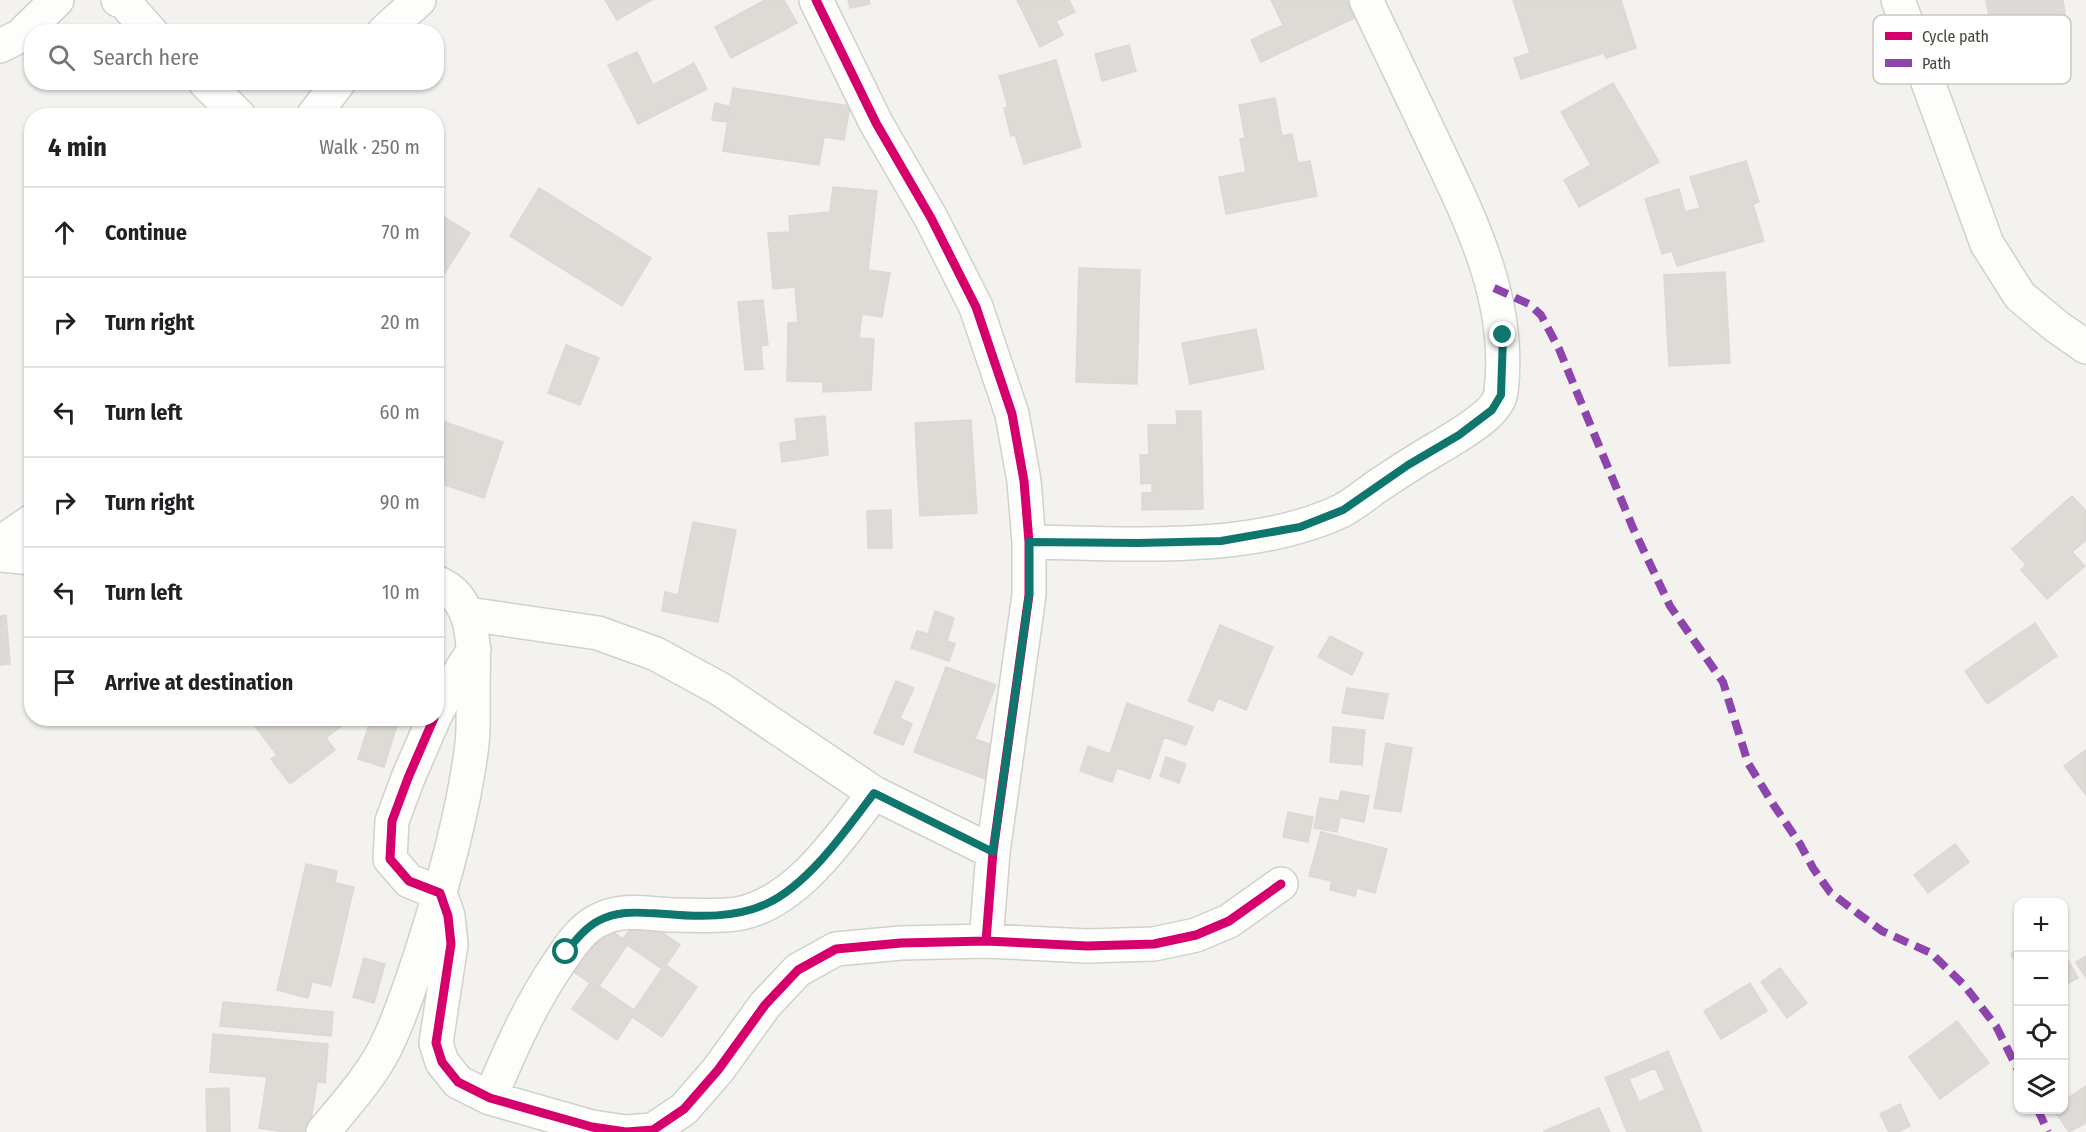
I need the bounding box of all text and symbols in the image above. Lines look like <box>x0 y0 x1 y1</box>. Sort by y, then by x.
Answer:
legend <box>1873 15 2071 84</box>
search box <box>24 24 444 90</box>
text: Cycle path <box>1922 27 1989 46</box>
icon: search <box>45 41 78 74</box>
text: Search here <box>93 44 199 71</box>
text: Path <box>1922 54 1951 73</box>
text: 4 min <box>48 132 107 163</box>
text: Walk · 250 m <box>319 135 420 159</box>
icon: ahead <box>48 216 81 249</box>
text: Continue <box>105 219 187 246</box>
text: 70 m <box>382 220 420 244</box>
icon: right <box>48 306 81 339</box>
text: Turn right <box>105 309 194 336</box>
text: 20 m <box>381 310 420 334</box>
route end <box>1489 321 1515 347</box>
icon: left <box>48 396 81 429</box>
text: Turn left <box>105 399 183 426</box>
text: 60 m <box>380 400 420 424</box>
icon: right <box>48 486 81 519</box>
text: Turn right <box>105 489 194 516</box>
text: 90 m <box>380 490 420 514</box>
icon: left <box>48 576 81 609</box>
text: Turn left <box>105 579 183 606</box>
text: 10 m <box>382 580 420 604</box>
icon: arrive <box>48 666 81 699</box>
text: Arrive at destination <box>105 669 293 696</box>
map controls <box>2014 898 2068 1114</box>
button: + <box>2014 898 2068 952</box>
route start <box>552 938 578 964</box>
button: − <box>2014 952 2068 1006</box>
button: locate <box>2014 1006 2068 1060</box>
button: layers <box>2014 1060 2068 1114</box>

